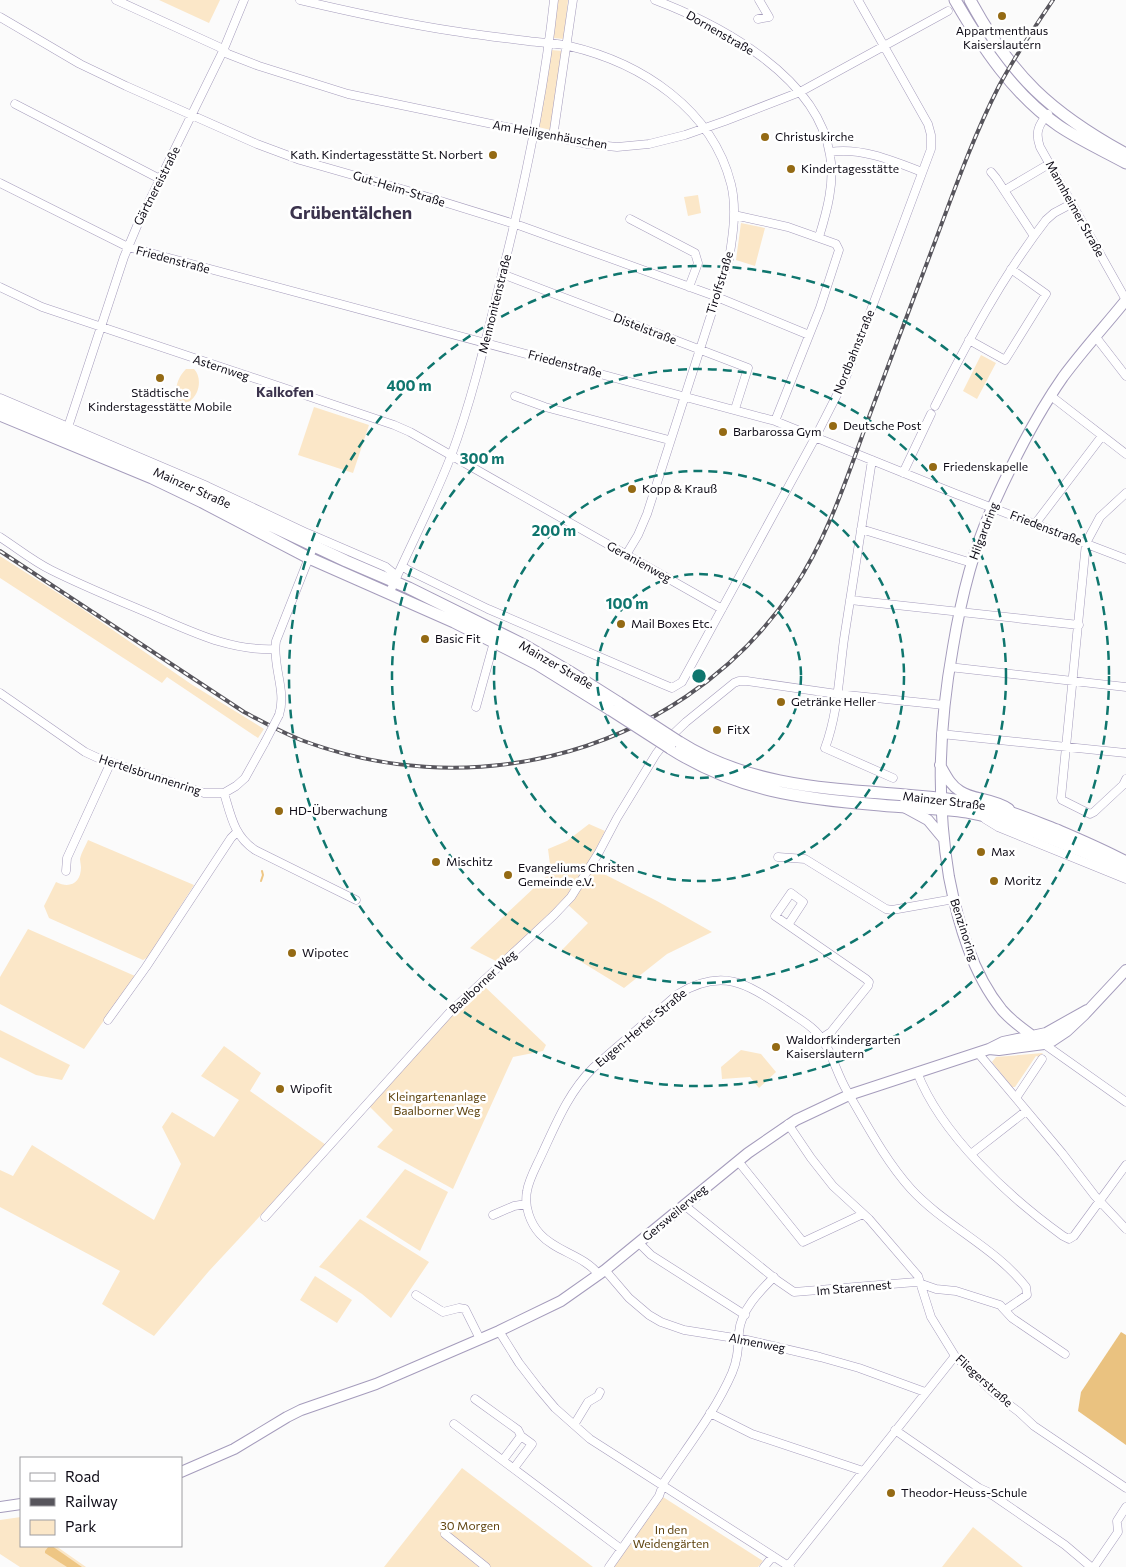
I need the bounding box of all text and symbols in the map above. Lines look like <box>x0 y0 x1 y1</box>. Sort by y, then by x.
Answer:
street label: Dornenstraße <box>684 7 757 57</box>
marker: Appartmenthaus Kaiserslautern <box>996 10 1008 22</box>
place label: Appartmenthaus Kaiserslautern <box>956 23 1048 51</box>
street label: Am Heiligenhäuschen <box>492 117 609 151</box>
place label: Christuskirche <box>775 129 854 143</box>
marker: Christuskirche <box>759 131 771 143</box>
street label: Gärtnereistraße <box>130 144 182 227</box>
place label: Kath. Kindertagesstätte St. Norbert <box>290 147 483 161</box>
marker: Kath. Kindertagesstätte St. Norbert <box>487 149 499 161</box>
street label: Mannheimer Straße <box>1044 158 1108 259</box>
place label: Kindertagesstätte <box>801 161 899 175</box>
marker: Kindertagesstätte <box>785 163 797 175</box>
street label: Gut-Heim-Straße <box>351 167 447 209</box>
district label: Grübentälchen <box>290 201 412 223</box>
street label: Friedenstraße <box>135 242 212 276</box>
street label: Tirolfstraße <box>703 250 735 316</box>
street label: Mennonitenstraße <box>475 253 513 355</box>
street label: Nordbahnstraße <box>830 307 876 396</box>
street label: Distelstraße <box>612 310 679 347</box>
street label: Friedenstraße <box>527 346 604 380</box>
street label: Asternweg <box>191 351 252 383</box>
marker: Städtische Kinderstagesstätte Mobile <box>154 372 166 384</box>
text: 400 m <box>386 376 432 394</box>
district label: Kalkofen <box>256 383 314 400</box>
place label: Städtische Kinderstagesstätte Mobile <box>88 385 232 413</box>
place label: Deutsche Post <box>843 418 921 432</box>
marker: Deutsche Post <box>827 420 839 432</box>
place label: Barbarossa Gym <box>733 424 822 438</box>
marker: Barbarossa Gym <box>717 426 729 438</box>
text: 300 m <box>460 449 504 467</box>
place label: Friedenskapelle <box>943 459 1028 473</box>
marker: Friedenskapelle <box>927 461 939 473</box>
street label: Mainzer Straße <box>151 464 233 510</box>
place label: Kopp & Krauß <box>642 481 717 495</box>
marker: Kopp & Krauß <box>626 483 638 495</box>
street label: Hilgardring <box>966 499 1001 561</box>
street label: Friedenstraße <box>1008 507 1084 547</box>
text: 200 m <box>532 521 576 539</box>
street label: Geranienweg <box>605 538 675 585</box>
text: 100 m <box>606 594 648 612</box>
place label: Mail Boxes Etc. <box>631 616 713 630</box>
marker: Mail Boxes Etc. <box>615 618 627 630</box>
place label: Basic Fit <box>435 631 481 645</box>
marker: Basic Fit <box>419 633 431 645</box>
street label: Mainzer Straße <box>517 637 596 691</box>
centre of rings <box>690 667 708 685</box>
place label: Getränke Heller <box>791 694 876 708</box>
marker: Getränke Heller <box>775 696 787 708</box>
place label: FitX <box>727 722 750 736</box>
marker: FitX <box>711 724 723 736</box>
street label: Hertelsbrunnenring <box>97 751 204 797</box>
street label: Mainzer Straße <box>902 788 986 812</box>
place label: HD-Überwachung <box>289 803 388 817</box>
marker: HD-Überwachung <box>273 805 285 817</box>
place label: Max <box>991 844 1016 858</box>
marker: Max <box>975 846 987 858</box>
place label: Mischitz <box>446 854 493 868</box>
marker: Mischitz <box>430 856 442 868</box>
place label: Evangeliums Christen Gemeinde e.V. <box>518 860 634 888</box>
marker: Evangeliums Christen Gemeinde e.V. <box>502 869 514 881</box>
place label: Moritz <box>1004 873 1041 887</box>
marker: Moritz <box>988 875 1000 887</box>
street label: Benzinoring <box>948 896 982 963</box>
place label: Wipotec <box>302 945 349 959</box>
street label: Baalborner Weg <box>446 946 519 1016</box>
marker: Wipotec <box>286 947 298 959</box>
street label: Eugen-Hertel-Straße <box>592 985 689 1069</box>
place label: Waldorfkindergarten Kaiserslautern <box>786 1032 901 1060</box>
marker: Waldorfkindergarten Kaiserslautern <box>770 1041 782 1053</box>
place label: Wipofit <box>290 1081 332 1095</box>
marker: Wipofit <box>274 1083 286 1095</box>
park label: Kleingartenanlage Baalborner Weg <box>388 1089 486 1117</box>
street label: Gersweilerweg <box>639 1181 710 1243</box>
street label: Im Starennest <box>816 1277 892 1297</box>
street label: Almenweg <box>728 1330 787 1354</box>
street label: Fliegerstraße <box>953 1351 1016 1409</box>
legend <box>20 1457 182 1547</box>
text: Road <box>65 1467 100 1485</box>
place label: Theodor-Heuss-Schule <box>901 1485 1027 1499</box>
marker: Theodor-Heuss-Schule <box>885 1487 897 1499</box>
text: Railway <box>65 1492 118 1510</box>
text: Park <box>65 1517 96 1535</box>
park label: 30 Morgen <box>440 1518 500 1532</box>
park label: In den Weidengärten <box>633 1522 709 1550</box>

